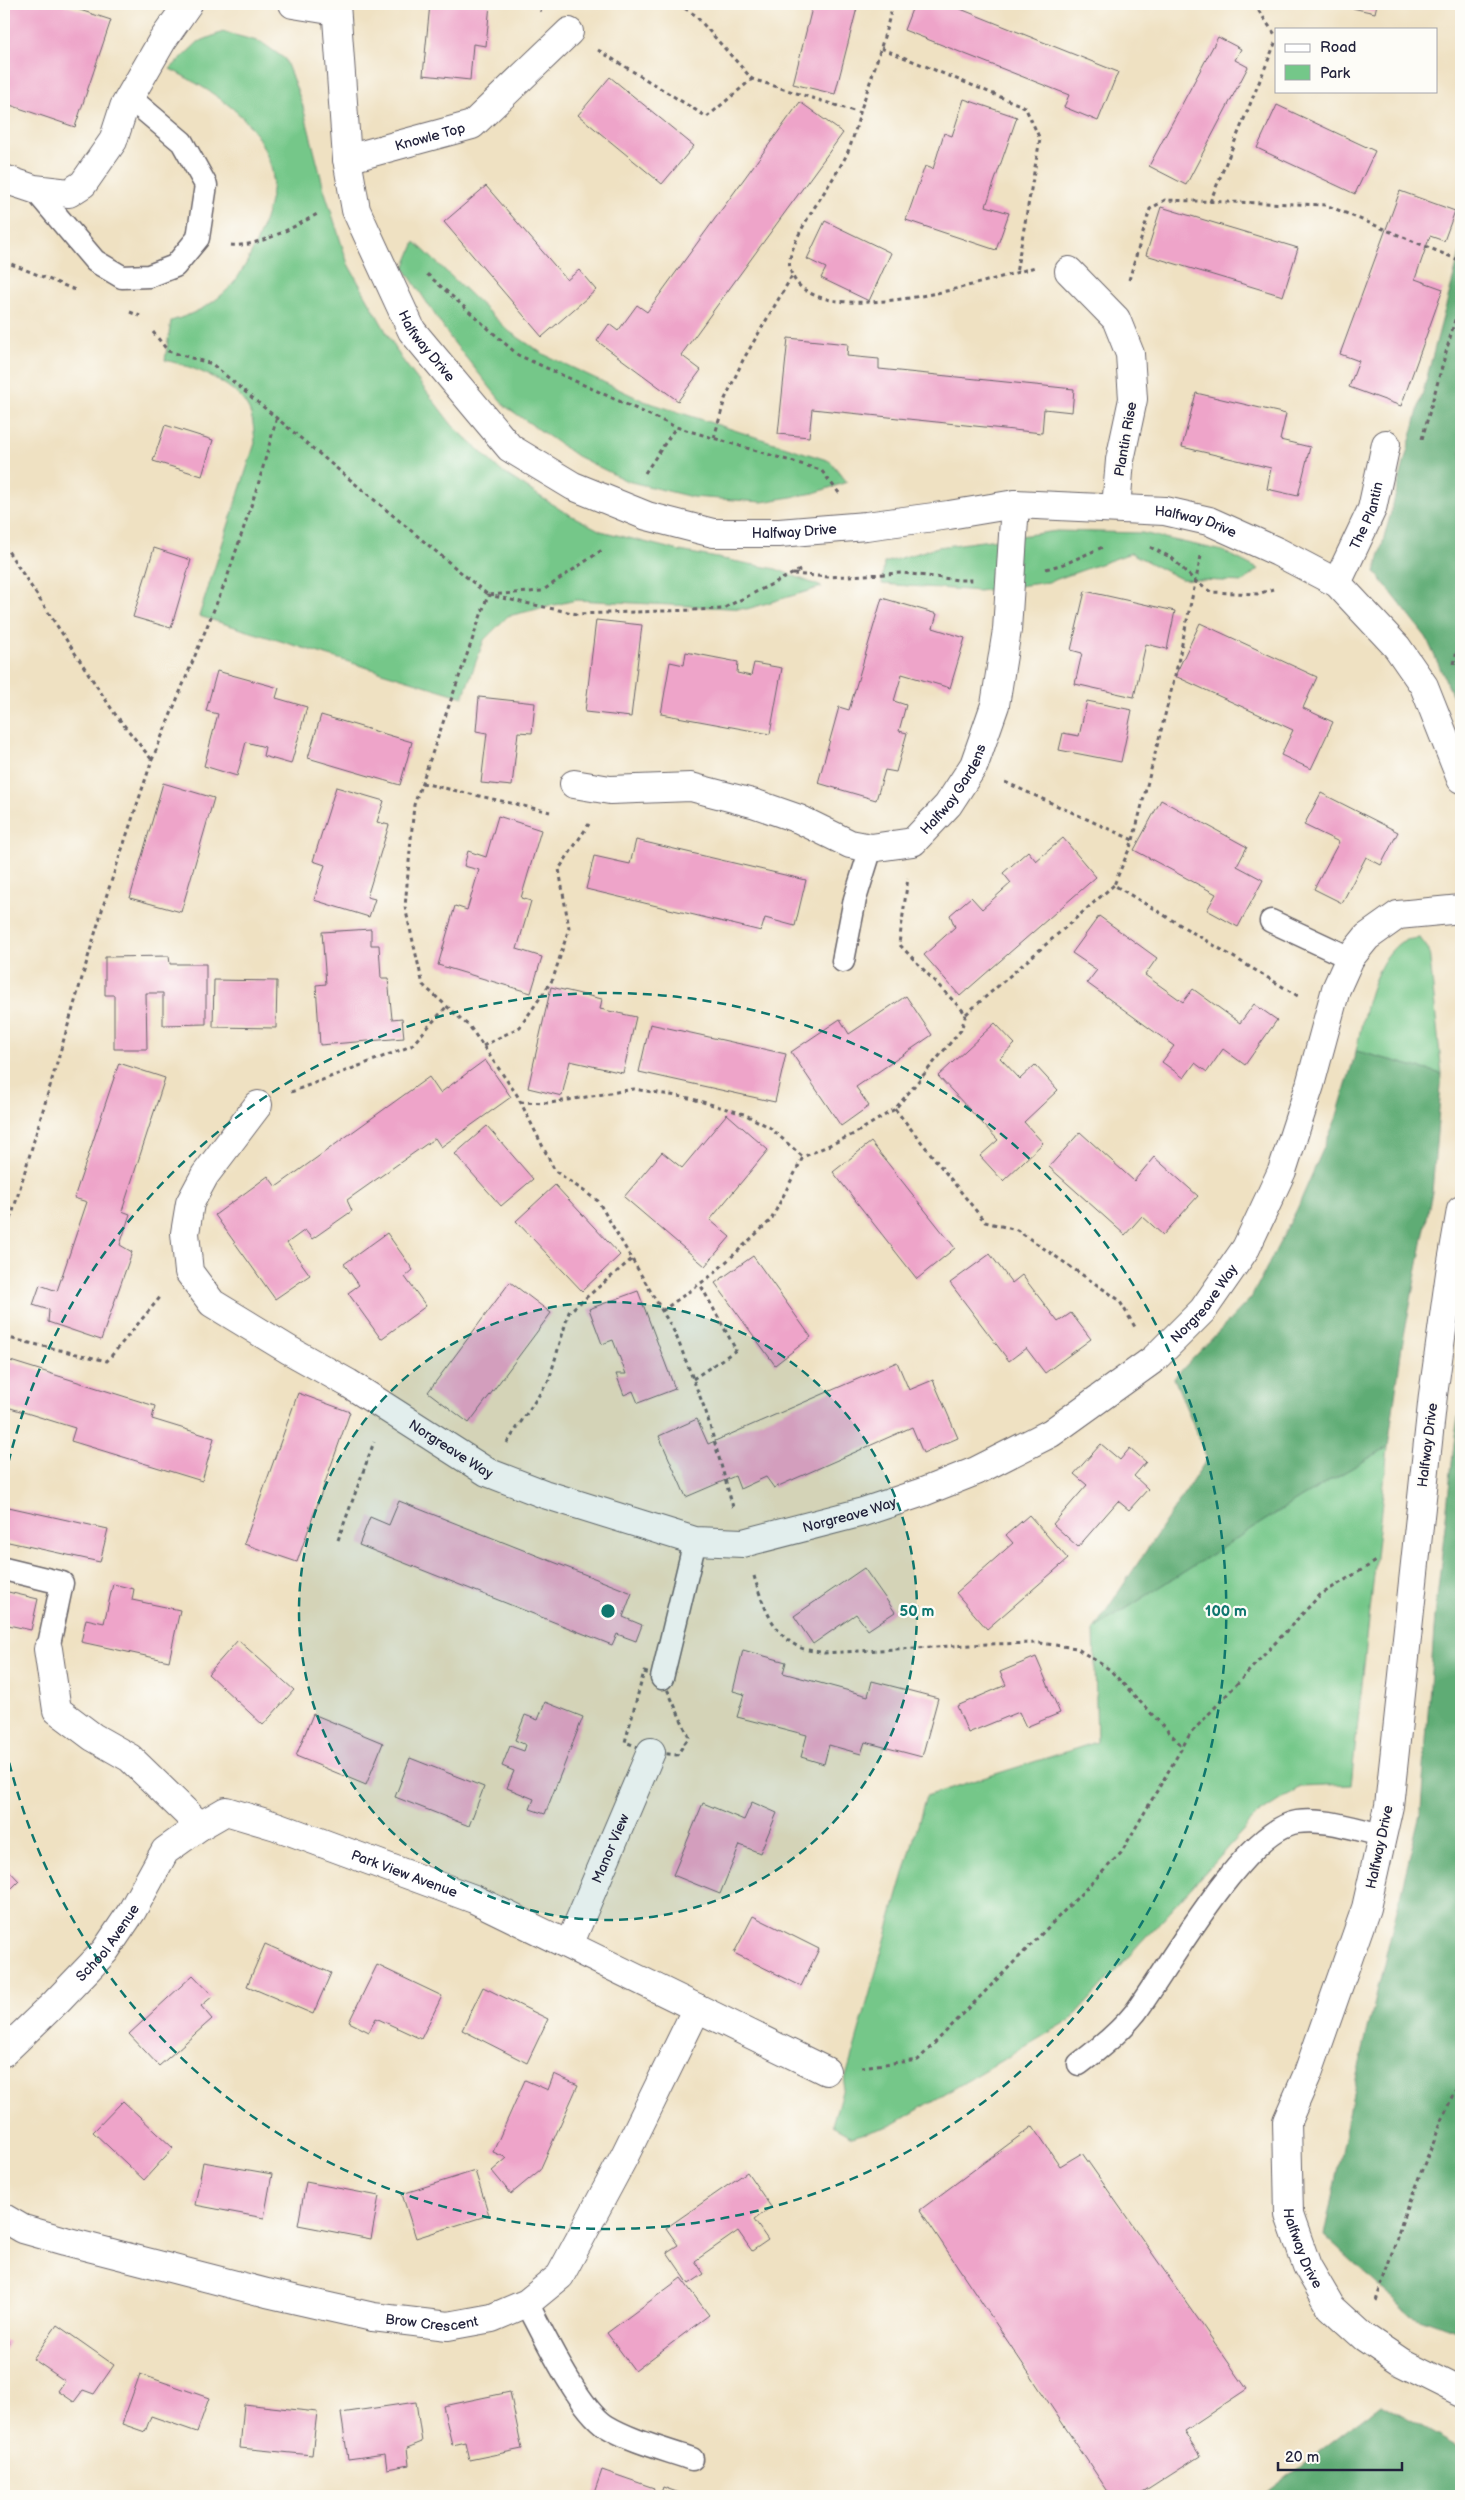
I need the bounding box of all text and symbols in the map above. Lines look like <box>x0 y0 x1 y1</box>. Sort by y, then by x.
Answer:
legend <box>1275 28 1438 92</box>
text: Road <box>1320 38 1356 57</box>
text: Park <box>1320 64 1351 83</box>
street label: Knowle Top <box>393 119 467 155</box>
street label: Halfway Drive <box>395 308 459 385</box>
street label: Plantin Rise <box>1111 400 1140 478</box>
street label: The Plantin <box>1346 480 1387 552</box>
street label: Halfway Drive <box>1154 503 1239 541</box>
street label: Halfway Drive <box>752 520 837 542</box>
street label: Halfway Gardens <box>917 742 990 838</box>
street label: Norgreave Way <box>1167 1260 1242 1347</box>
street label: Halfway Drive <box>1414 1402 1441 1488</box>
street label: Norgreave Way <box>405 1416 496 1483</box>
street label: Norgreave Way <box>801 1493 899 1536</box>
centre of rings <box>599 1602 617 1620</box>
text: 50 m <box>900 1602 935 1621</box>
text: 100 m <box>1205 1602 1247 1621</box>
street label: Halfway Drive <box>1362 1804 1397 1890</box>
street label: Manor View <box>588 1811 633 1886</box>
street label: Park View Avenue <box>349 1847 460 1901</box>
street label: School Avenue <box>72 1901 143 1985</box>
street label: Halfway Drive <box>1280 2208 1326 2291</box>
street label: Brow Crescent <box>384 2311 480 2335</box>
scale bar <box>1278 2440 1401 2472</box>
text: 20 m <box>1285 2448 1319 2467</box>

